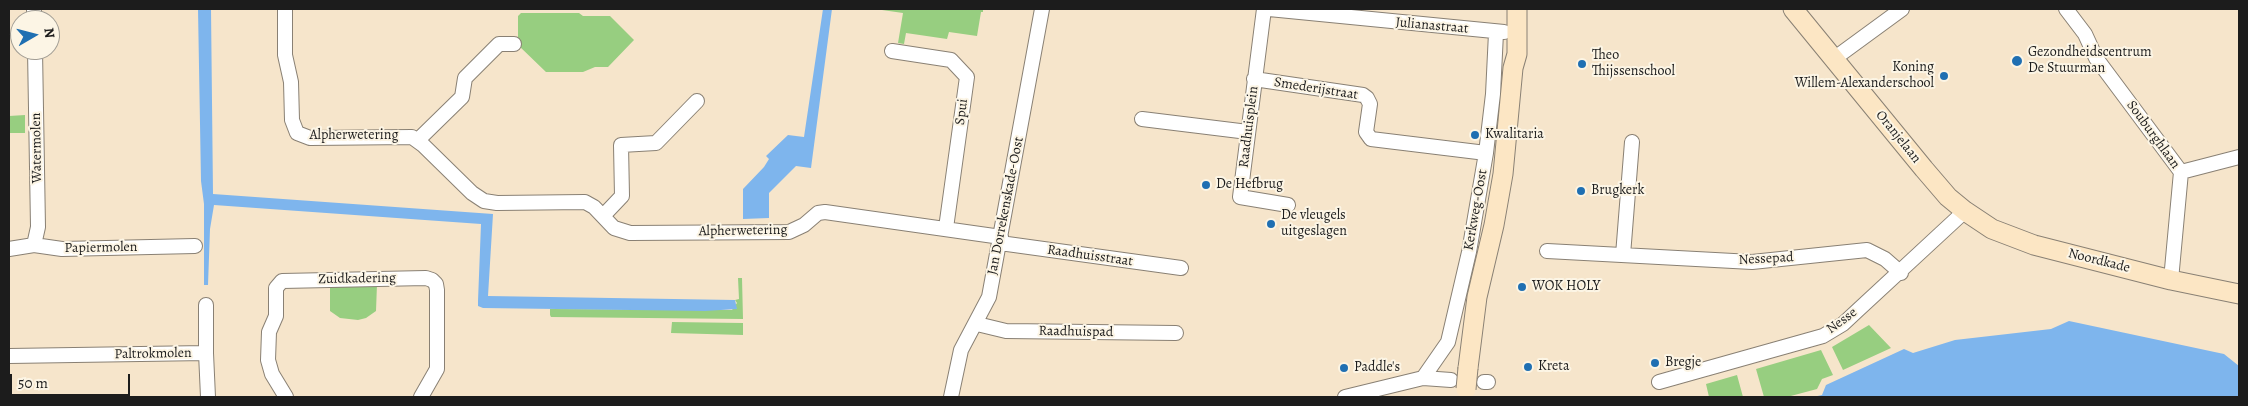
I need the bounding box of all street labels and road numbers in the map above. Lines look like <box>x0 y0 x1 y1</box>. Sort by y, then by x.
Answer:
street label: Julianastraat <box>1395 14 1469 38</box>
street label: Smederijstraat <box>1273 74 1359 104</box>
street label: Raadhuisplein <box>1236 85 1262 169</box>
street label: Spui <box>952 98 972 126</box>
street label: Souburghlaan <box>2123 98 2183 172</box>
street label: Oranjelaan <box>1872 107 1924 167</box>
street label: Watermolen <box>28 113 46 183</box>
street label: Alpherwetering <box>310 128 398 144</box>
street label: Jan Dorrekenskade-Oost <box>984 136 1028 276</box>
street label: Kerkweg-Oost <box>1461 168 1491 252</box>
street label: Alpherwetering <box>698 222 788 240</box>
street label: Papiermolen <box>64 239 138 257</box>
street label: Raadhuisstraat <box>1046 242 1134 270</box>
street label: Noordkade <box>2066 245 2132 277</box>
street label: Nessepad <box>1738 249 1794 269</box>
street label: Zuidkadering <box>318 270 396 288</box>
street label: Nesse <box>1823 304 1861 338</box>
street label: Raadhuispad <box>1038 323 1114 341</box>
street label: Paltrokmolen <box>114 345 192 363</box>

